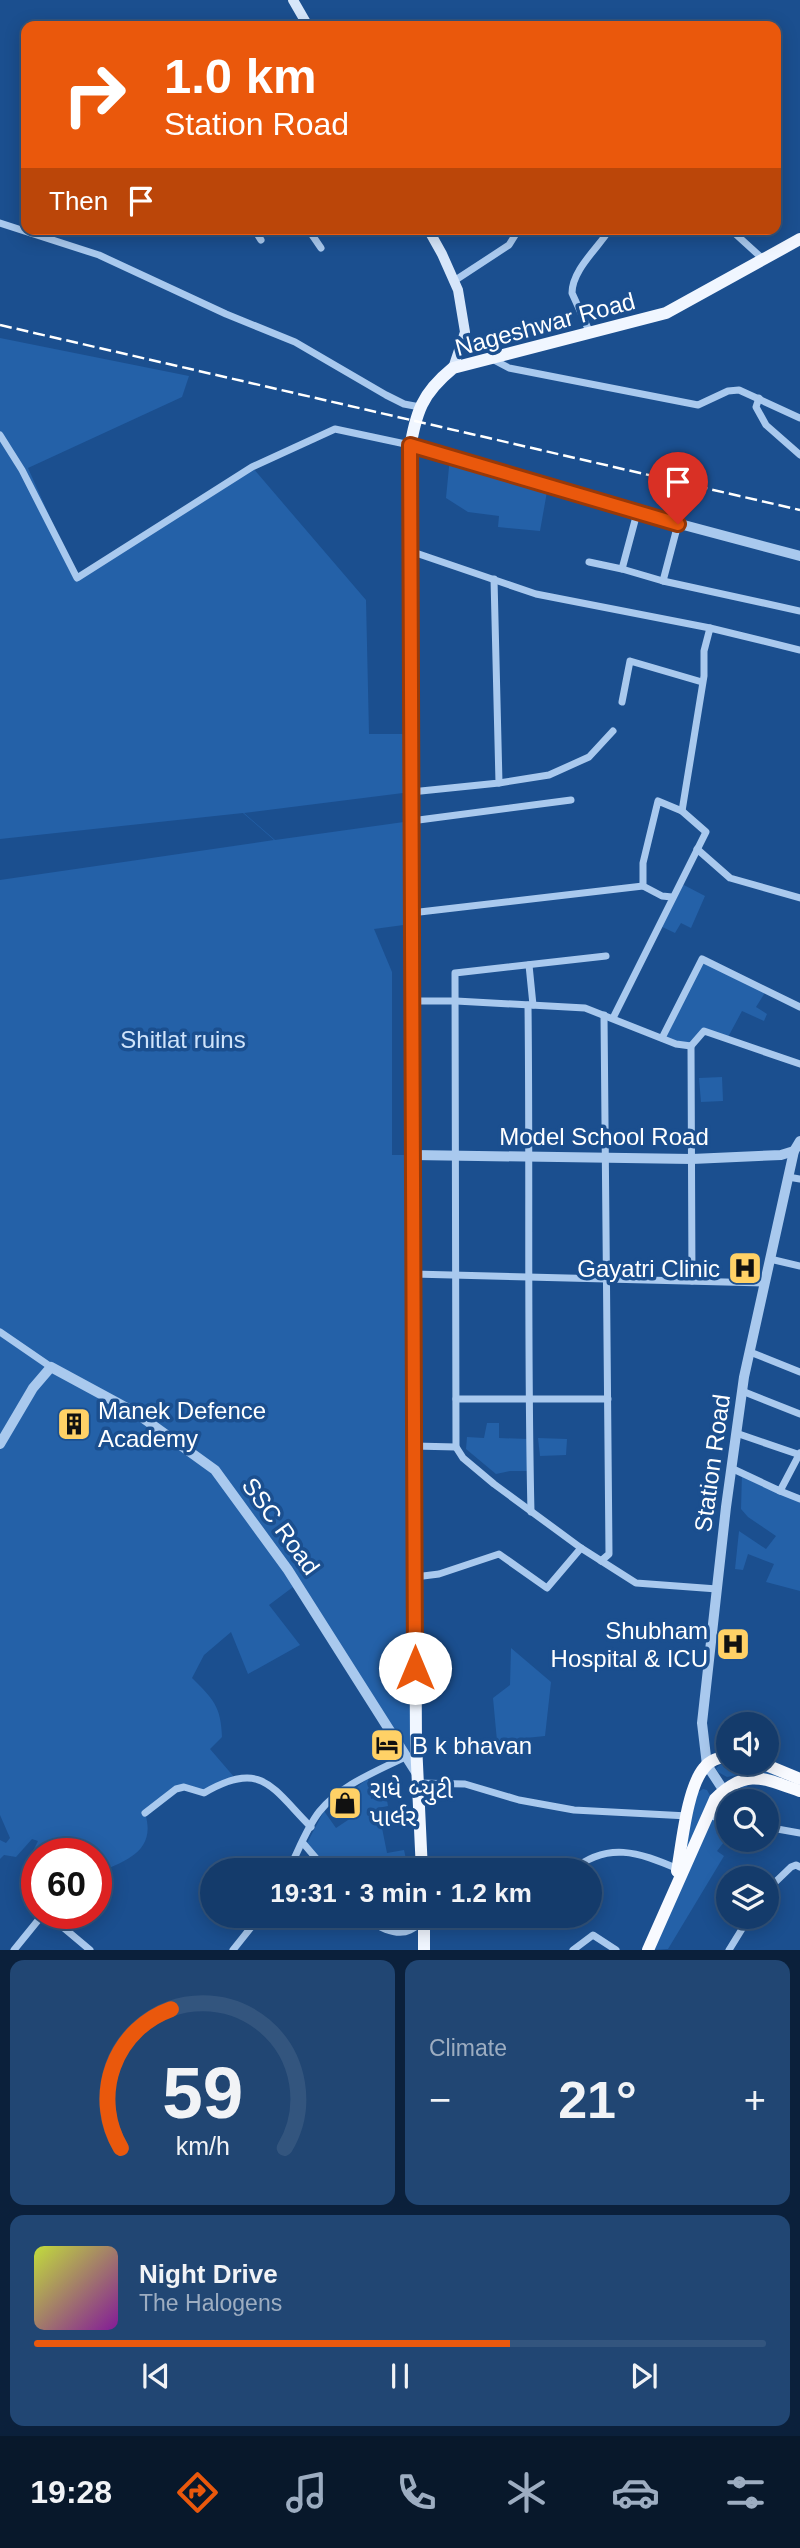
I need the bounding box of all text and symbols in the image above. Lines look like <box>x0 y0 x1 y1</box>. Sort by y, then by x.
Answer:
icon: right <box>49 49 140 140</box>
text: 1.0 km <box>164 49 317 103</box>
text: Station Road <box>164 106 349 142</box>
icon: arrive <box>122 182 160 220</box>
text: Then <box>49 186 108 216</box>
street label: Nageshwar Road <box>452 287 638 361</box>
pin <box>648 452 708 524</box>
icon: arrive <box>659 463 697 501</box>
park label: Shitlat ruins <box>120 1026 246 1053</box>
street label: Model School Road <box>499 1123 709 1150</box>
hospital icon: Gayatri Clinic <box>726 1249 764 1287</box>
place label: Gayatri Clinic <box>577 1255 720 1282</box>
street label: Station Road <box>689 1392 735 1534</box>
place label: Manek Defence Academy <box>98 1397 266 1452</box>
building icon: Manek Defence Academy <box>55 1405 93 1443</box>
street label: SSC Road <box>237 1472 325 1580</box>
place label: Shubham Hospital & ICU <box>551 1617 708 1672</box>
hospital icon: Shubham Hospital & ICU <box>714 1625 752 1663</box>
position arrow <box>378 1631 452 1705</box>
map controls <box>716 1712 779 1929</box>
button: sound <box>716 1712 779 1775</box>
hotel icon: B k bhavan <box>368 1726 406 1764</box>
place label: B k bhavan <box>412 1732 532 1759</box>
place label: રાધે બ્યુટી પાર્લર <box>370 1775 454 1831</box>
shop icon: રાધે બ્યુટી પાર્લર <box>326 1784 364 1822</box>
button: search <box>716 1789 779 1852</box>
speed limit sign: 60 <box>21 1838 112 1929</box>
button: layers <box>716 1866 779 1929</box>
text: 19:31 · 3 min · 1.2 km <box>270 1878 532 1908</box>
text: Climate <box>429 2035 507 2061</box>
text: 59 <box>162 2053 243 2134</box>
text: 21° <box>558 2071 637 2129</box>
text: − <box>429 2079 451 2121</box>
text: + <box>744 2079 766 2121</box>
text: km/h <box>175 2132 230 2160</box>
text: Night Drive <box>139 2259 278 2289</box>
text: The Halogens <box>139 2290 282 2316</box>
icon: previous <box>137 2357 175 2395</box>
icon: pause <box>381 2357 419 2395</box>
icon: next <box>625 2357 663 2395</box>
icon: directions <box>173 2468 222 2517</box>
icon: music <box>282 2468 331 2517</box>
icon: phone <box>392 2468 441 2517</box>
icon: climate <box>502 2468 551 2517</box>
icon: car <box>611 2468 660 2517</box>
icon: filters <box>721 2468 770 2517</box>
text: 19:28 <box>30 2474 112 2510</box>

